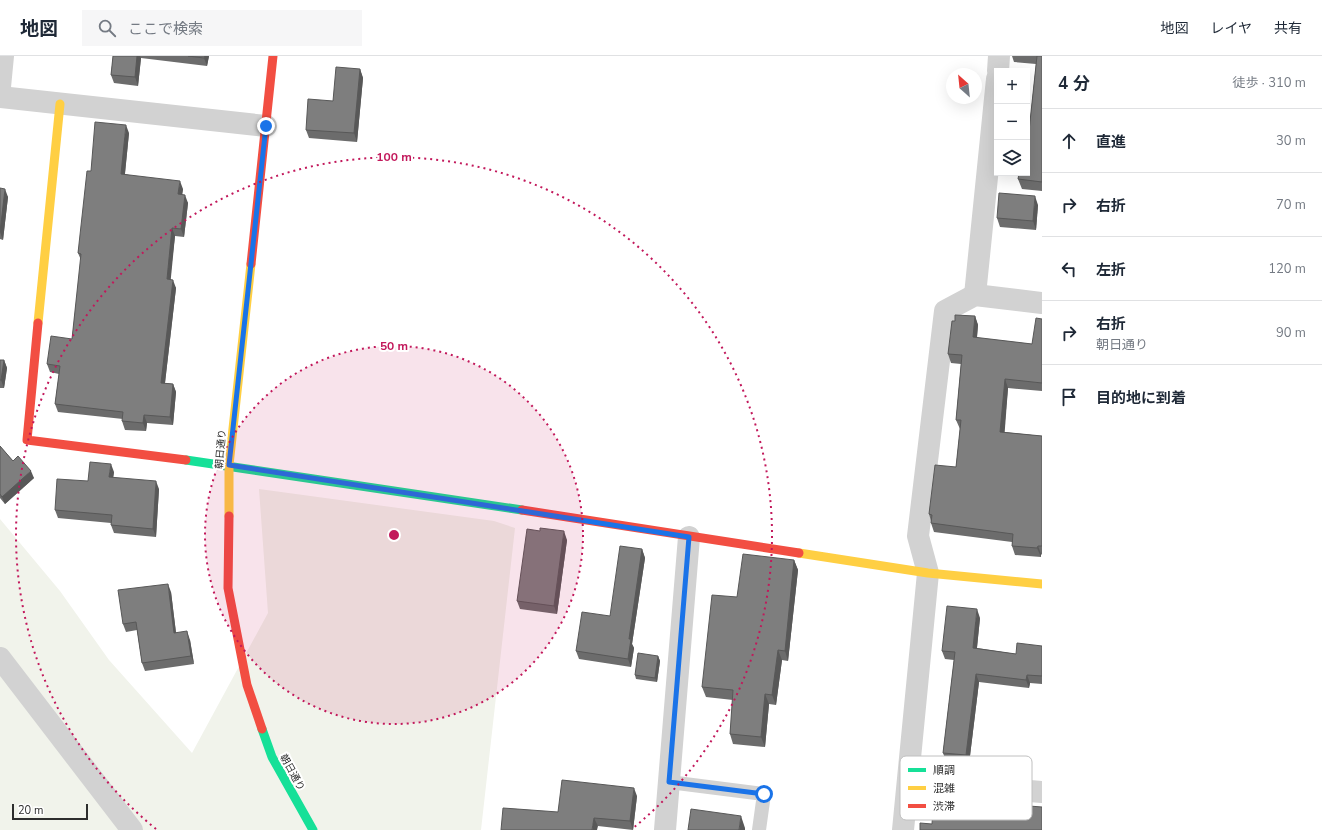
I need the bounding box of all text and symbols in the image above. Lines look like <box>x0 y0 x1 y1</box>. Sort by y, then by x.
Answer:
search box <box>82 10 362 46</box>
text: 地図 <box>20 16 58 42</box>
icon: search <box>96 17 118 39</box>
text: ここで検索 <box>128 19 203 39</box>
text: 地図 <box>1160 19 1188 38</box>
text: レイヤ <box>1210 19 1252 38</box>
text: 共有 <box>1274 19 1302 38</box>
north arrow <box>946 68 982 104</box>
map controls <box>994 68 1030 176</box>
button: + <box>994 68 1030 104</box>
text: 4 分 <box>1058 72 1090 95</box>
text: 徒歩 · 310 m <box>1232 74 1306 92</box>
button: − <box>994 104 1030 140</box>
route end <box>257 117 275 135</box>
icon: ahead <box>1058 130 1080 152</box>
text: 直進 <box>1096 132 1126 152</box>
text: 30 m <box>1276 132 1306 150</box>
button: layers <box>994 140 1030 176</box>
text: 100 m <box>376 149 412 165</box>
icon: right <box>1058 194 1080 216</box>
text: 右折 <box>1096 196 1126 216</box>
text: 70 m <box>1276 196 1306 214</box>
icon: left <box>1058 258 1080 280</box>
text: 左折 <box>1096 260 1126 280</box>
text: 120 m <box>1268 260 1306 278</box>
text: 右折 <box>1096 314 1126 334</box>
icon: right <box>1058 322 1080 344</box>
text: 90 m <box>1276 324 1306 342</box>
text: 朝日通り <box>1096 336 1148 354</box>
text: 50 m <box>380 338 408 354</box>
icon: arrive <box>1058 386 1080 408</box>
text: 目的地に到着 <box>1096 388 1186 408</box>
street label: 朝日通り <box>212 429 230 470</box>
centre of rings <box>387 528 401 542</box>
street label: 朝日通り <box>276 752 308 793</box>
legend <box>900 756 1032 820</box>
text: 順調 <box>933 763 955 778</box>
text: 混雑 <box>933 781 955 796</box>
route start <box>755 785 773 803</box>
text: 渋滞 <box>933 799 955 814</box>
scale bar <box>12 802 88 821</box>
text: 20 m <box>18 803 43 818</box>

